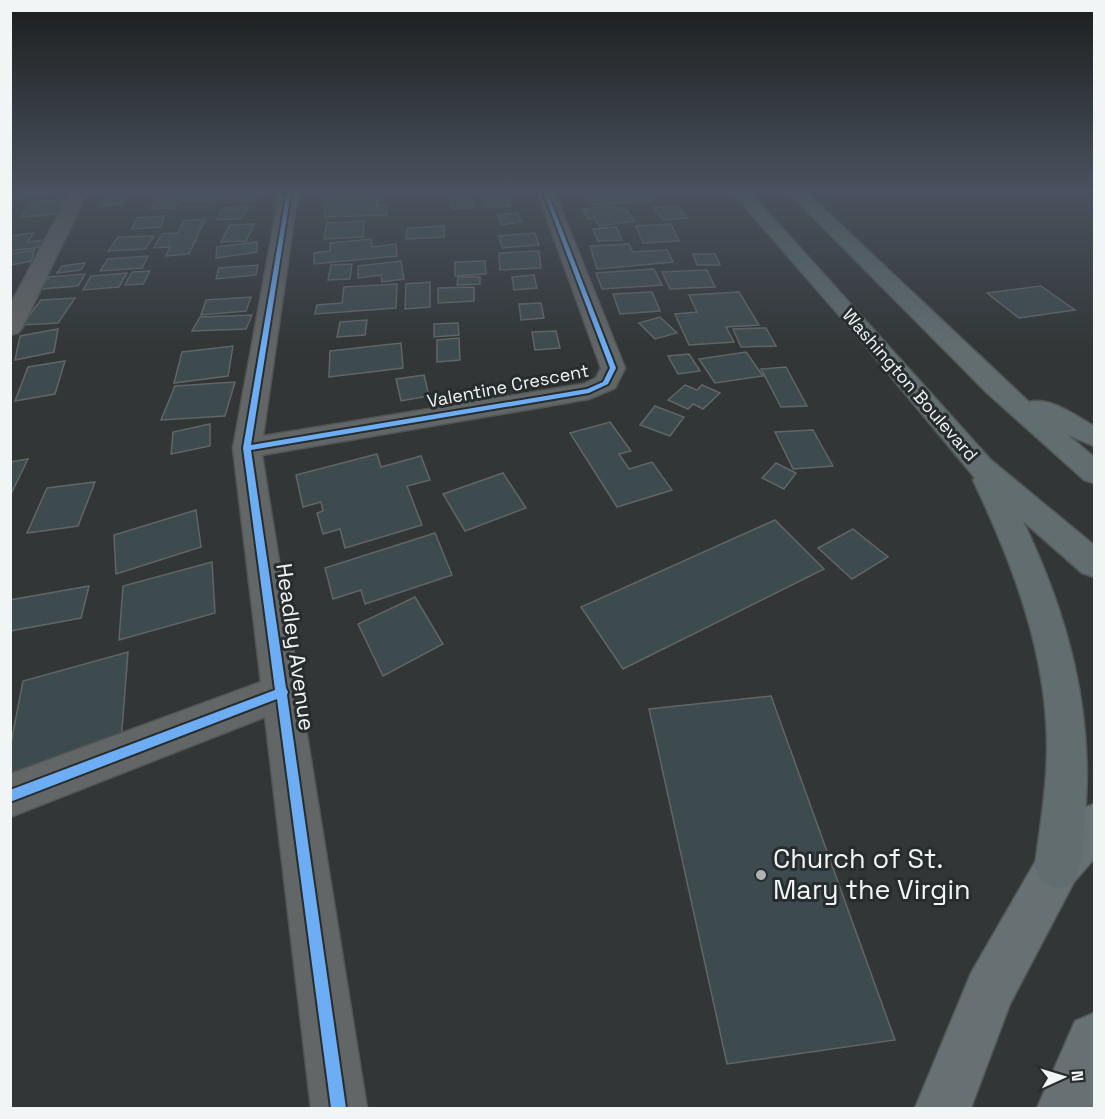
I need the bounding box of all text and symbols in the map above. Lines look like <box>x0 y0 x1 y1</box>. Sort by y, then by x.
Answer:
street label: Washington Boulevard <box>838 304 983 466</box>
street label: Valentine Crescent <box>425 359 591 412</box>
street label: Headley Avenue <box>270 561 322 733</box>
place label: Church of St. Mary the Virgin <box>773 841 971 907</box>
marker: Church of St. Mary the Virgin <box>754 868 768 882</box>
north arrow <box>1033 1047 1093 1107</box>
text: N <box>1067 1070 1088 1082</box>

